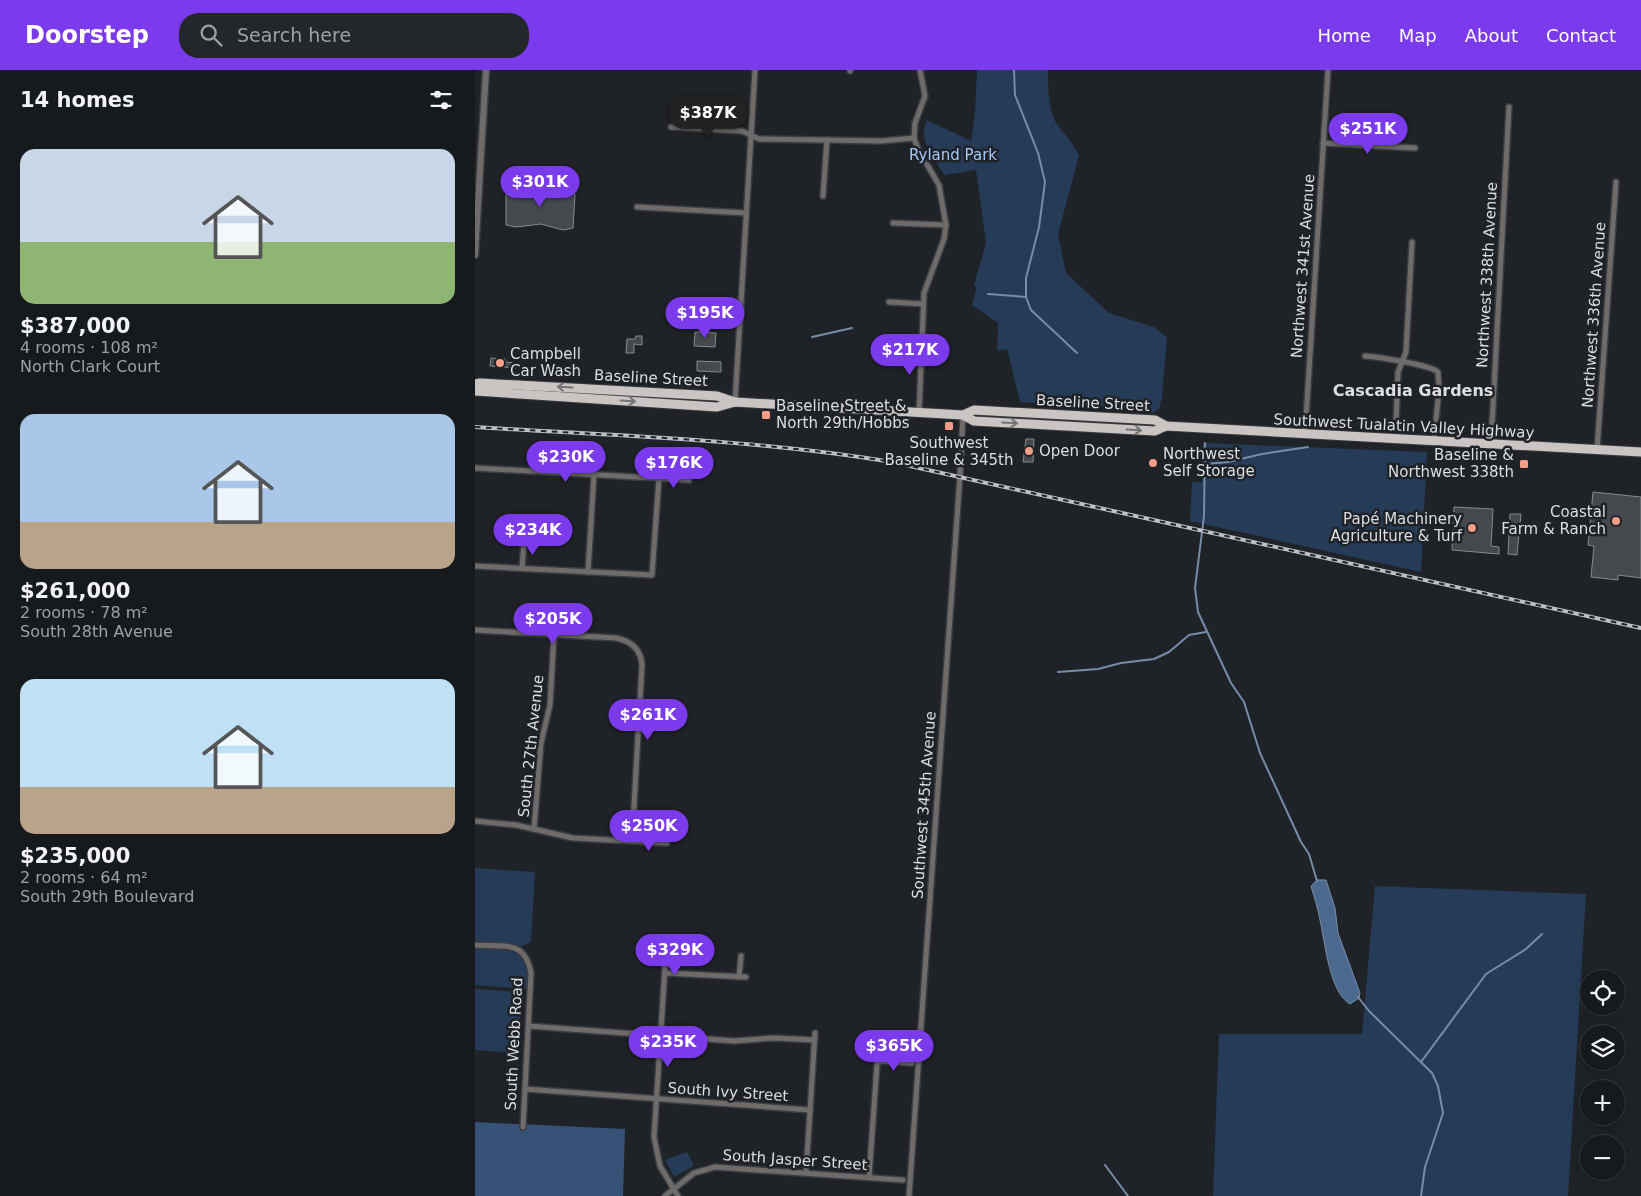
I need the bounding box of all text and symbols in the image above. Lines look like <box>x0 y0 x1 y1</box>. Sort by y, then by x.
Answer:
search box <box>179 13 529 58</box>
text: Doorstep <box>25 21 149 49</box>
icon: search <box>197 21 225 49</box>
text: Search here <box>237 24 351 46</box>
text: Home <box>1318 25 1371 46</box>
text: Map <box>1399 25 1437 46</box>
text: About <box>1465 25 1518 46</box>
text: Contact <box>1546 25 1616 46</box>
icon: filters <box>427 86 455 114</box>
text: 14 homes <box>20 88 135 112</box>
pin: $387K <box>673 97 743 139</box>
text: $387K <box>680 103 736 122</box>
pin: $251K <box>1333 112 1403 155</box>
text: $251K <box>1340 119 1396 138</box>
park label: Ryland Park <box>909 146 997 164</box>
pin: $301K <box>505 166 575 208</box>
text: $301K <box>512 172 568 191</box>
street label: Northwest 341st Avenue <box>1288 173 1318 359</box>
street label: Northwest 338th Avenue <box>1473 181 1501 369</box>
icon: home <box>193 182 283 272</box>
street label: Northwest 336th Avenue <box>1579 221 1609 409</box>
pin: $195K <box>670 296 740 339</box>
text: $195K <box>677 303 733 322</box>
text: $387,000 <box>20 314 130 338</box>
pin: $217K <box>875 334 945 376</box>
text: 4 rooms · 108 m² <box>20 338 158 357</box>
text: $217K <box>882 340 938 359</box>
place label: Campbell Car Wash <box>510 345 581 380</box>
text: North Clark Court <box>20 357 160 376</box>
marker: Campbell Car Wash <box>494 357 506 369</box>
street label: Baseline Street <box>594 366 708 390</box>
district label: Cascadia Gardens <box>1333 381 1493 400</box>
one-way arrow <box>557 383 573 392</box>
street label: Baseline Street <box>1036 391 1150 415</box>
one-way arrow <box>620 397 636 406</box>
place label: Baseline Street & North 29th/Hobbs <box>776 397 910 432</box>
marker: Baseline Street & North 29th/Hobbs <box>760 409 772 421</box>
street label: Southwest Tualatin Valley Highway <box>1273 410 1535 442</box>
one-way arrow <box>1001 419 1017 428</box>
marker: Southwest Baseline & 345th <box>943 420 955 432</box>
one-way arrow <box>1126 426 1142 435</box>
place label: Southwest Baseline & 345th <box>885 434 1013 469</box>
pin: $230K <box>531 440 601 483</box>
place label: Open Door <box>1039 442 1121 460</box>
marker: Open Door <box>1023 445 1035 457</box>
place label: Northwest Self Storage <box>1163 445 1255 480</box>
pin: $176K <box>639 446 709 489</box>
place label: Baseline & Northwest 338th <box>1388 446 1514 481</box>
icon: home <box>193 447 283 537</box>
text: $230K <box>538 447 594 466</box>
text: $176K <box>646 453 702 472</box>
marker: Northwest Self Storage <box>1147 457 1159 469</box>
marker: Baseline & Northwest 338th <box>1518 458 1530 470</box>
place label: Coastal Farm & Ranch <box>1501 503 1606 538</box>
place label: Papé Machinery Agriculture & Turf <box>1330 510 1463 545</box>
pin: $234K <box>498 514 568 556</box>
marker: Coastal Farm & Ranch <box>1610 515 1622 527</box>
text: $234K <box>505 520 561 539</box>
marker: Papé Machinery Agriculture & Turf <box>1466 522 1478 534</box>
text: $261,000 <box>20 579 130 603</box>
pin: $205K <box>518 602 588 645</box>
text: 2 rooms · 78 m² <box>20 603 148 622</box>
text: $205K <box>525 609 581 628</box>
text: South 28th Avenue <box>20 622 173 641</box>
street label: South 27th Avenue <box>515 674 547 818</box>
pin: $261K <box>613 698 683 741</box>
text: $261K <box>620 705 676 724</box>
street label: Southwest 345th Avenue <box>908 711 940 899</box>
icon: home <box>193 712 283 802</box>
pin: $250K <box>614 810 684 852</box>
text: $250K <box>621 816 677 835</box>
text: $235,000 <box>20 844 130 868</box>
text: 2 rooms · 64 m² <box>20 868 148 887</box>
text: South 29th Boulevard <box>20 887 194 906</box>
pin: $329K <box>640 934 710 976</box>
text: $329K <box>647 940 703 959</box>
map controls <box>1580 970 1625 1180</box>
button: locate <box>1580 970 1625 1015</box>
street label: South Webb Road <box>502 977 526 1111</box>
button: layers <box>1580 1025 1625 1070</box>
pin: $235K <box>633 1026 703 1068</box>
pin: $365K <box>859 1030 929 1072</box>
text: $235K <box>640 1032 696 1051</box>
text: $365K <box>866 1036 922 1055</box>
street label: South Ivy Street <box>667 1079 789 1105</box>
button: + <box>1580 1080 1625 1125</box>
button: − <box>1580 1135 1625 1180</box>
street label: South Jasper Street <box>722 1146 868 1174</box>

